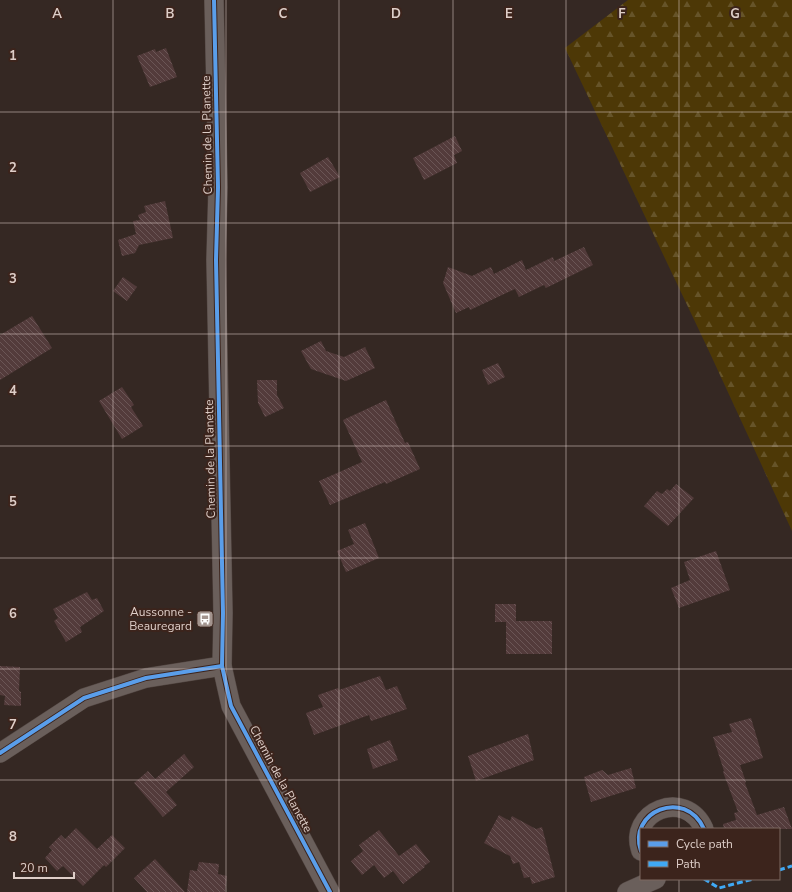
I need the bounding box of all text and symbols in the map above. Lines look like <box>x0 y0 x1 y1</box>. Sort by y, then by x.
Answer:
text: A <box>52 5 62 23</box>
text: B <box>166 5 175 23</box>
text: C <box>279 5 288 23</box>
text: D <box>391 5 401 23</box>
text: E <box>505 5 513 23</box>
text: F <box>618 5 626 23</box>
text: G <box>730 5 740 23</box>
text: 1 <box>9 47 17 65</box>
street label: Chemin de la Planette <box>198 75 216 195</box>
text: 2 <box>9 159 17 177</box>
text: 3 <box>9 270 17 288</box>
text: 4 <box>9 382 17 400</box>
street label: Chemin de la Planette <box>201 399 219 519</box>
text: 5 <box>9 493 17 511</box>
place label: Aussonne - Beauregard <box>129 604 192 634</box>
text: 6 <box>9 605 17 623</box>
bus stop icon: Aussonne - Beauregard <box>195 609 215 629</box>
text: 7 <box>9 716 17 734</box>
street label: Chemin de la Planette <box>246 723 316 835</box>
text: 8 <box>9 828 17 846</box>
legend <box>640 828 780 880</box>
text: Cycle path <box>676 836 733 852</box>
scale bar <box>14 854 74 880</box>
text: Path <box>676 856 701 872</box>
text: 20 m <box>20 860 48 876</box>

